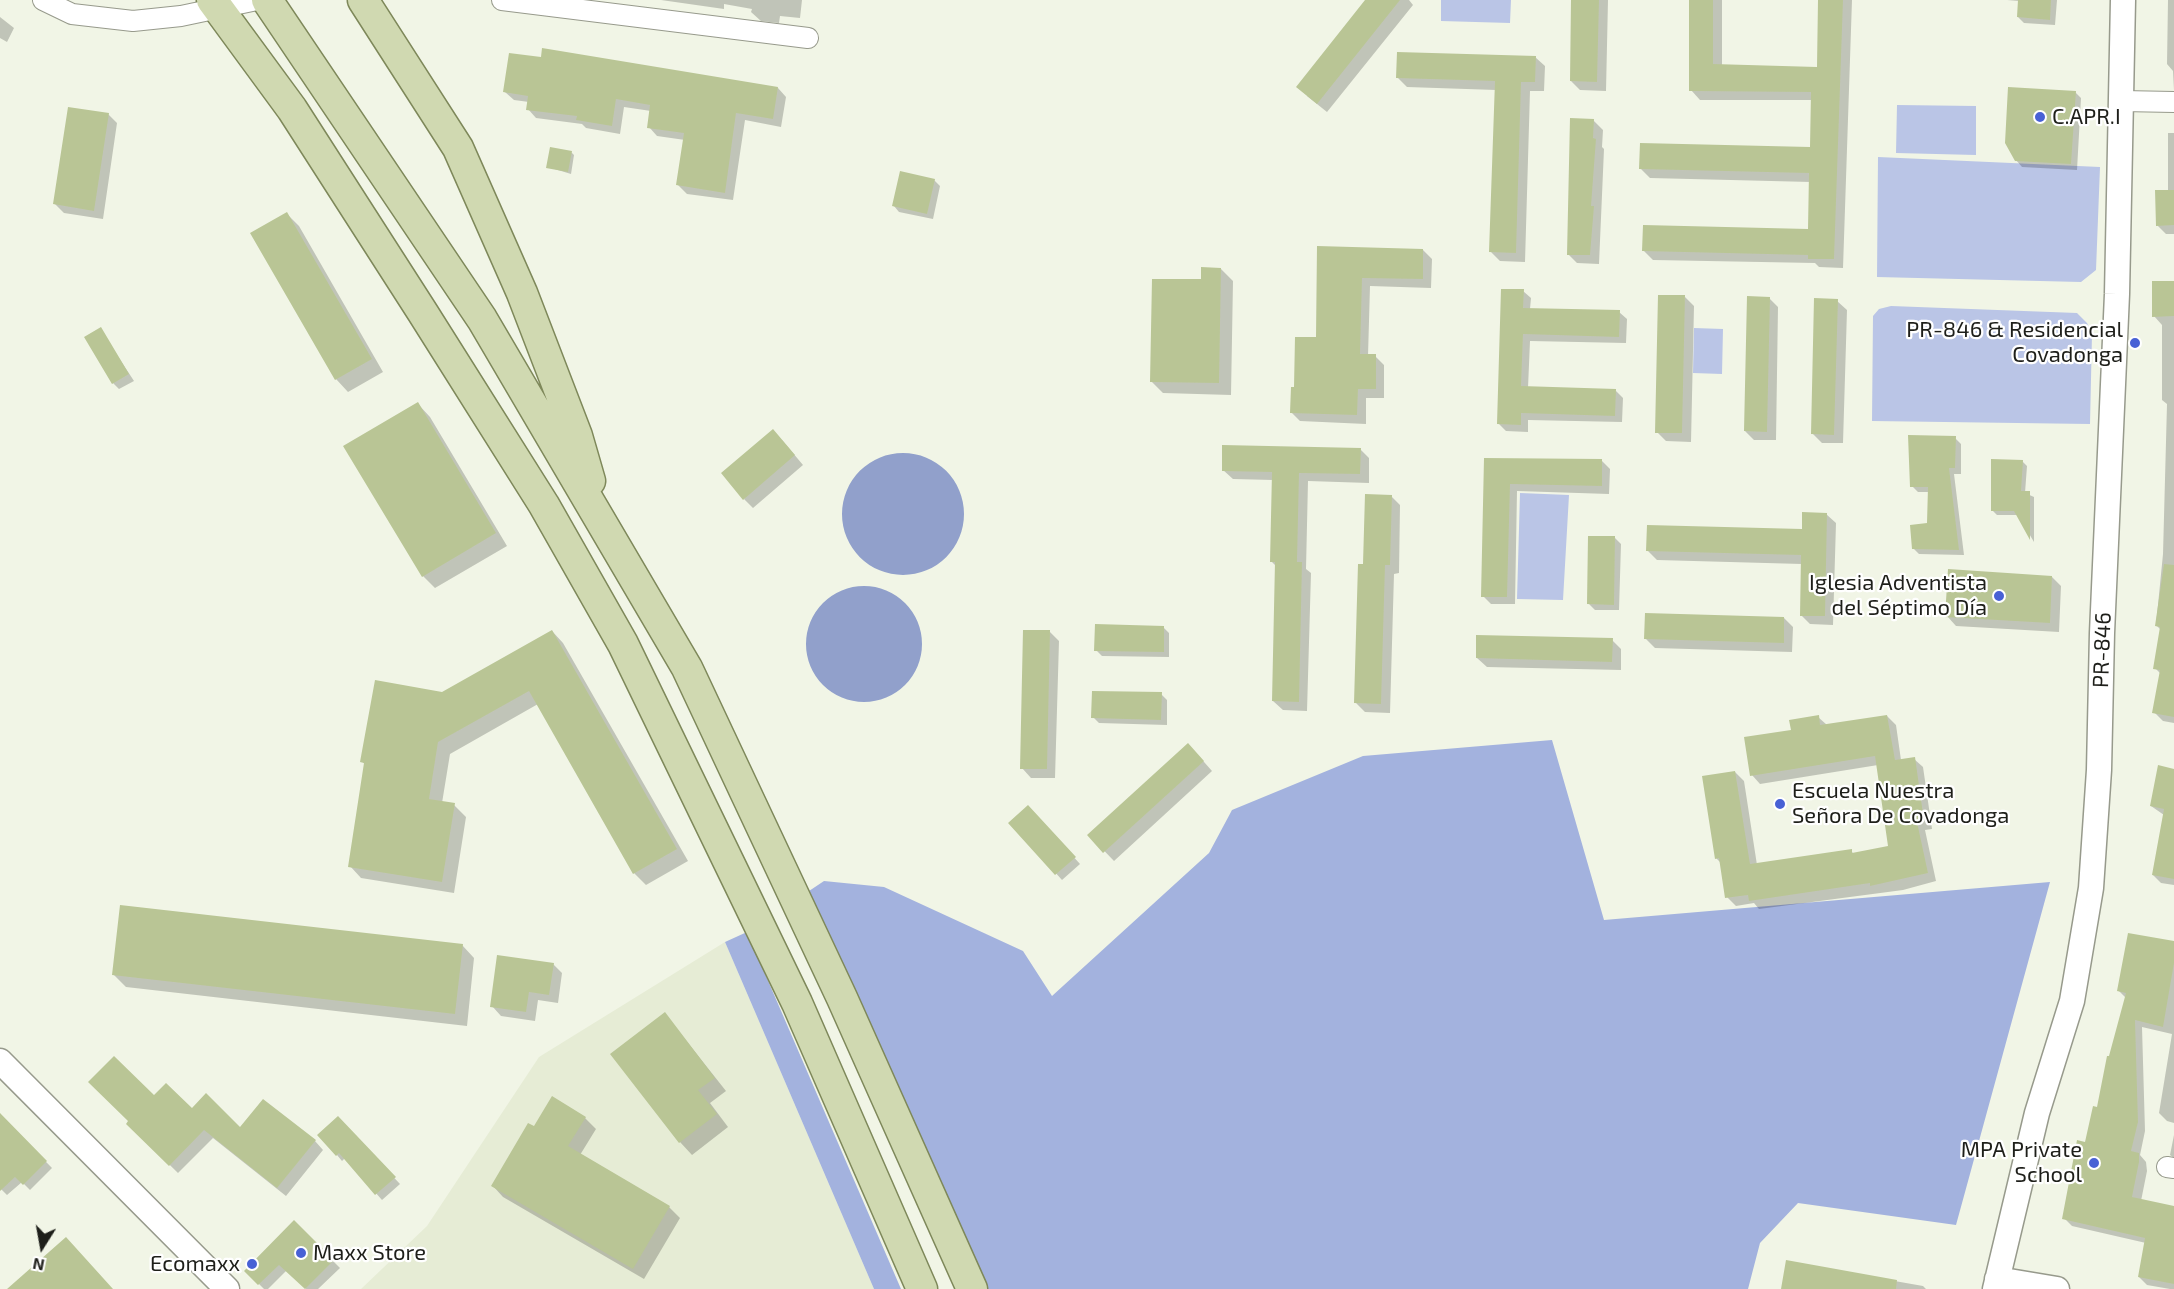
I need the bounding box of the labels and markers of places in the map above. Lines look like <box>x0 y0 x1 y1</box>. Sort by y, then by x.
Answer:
place label: C.APR.I <box>2052 104 2121 130</box>
marker: C.APR.I <box>2033 110 2047 124</box>
place label: PR-846 & Residencial Covadonga <box>1906 317 2123 368</box>
marker: PR-846 & Residencial Covadonga <box>2128 336 2142 350</box>
place label: Iglesia Adventista del Séptimo Día <box>1809 570 1987 622</box>
marker: Iglesia Adventista del Séptimo Día <box>1992 589 2006 603</box>
place label: Escuela Nuestra Señora De Covadonga <box>1792 778 2009 830</box>
marker: Escuela Nuestra Señora De Covadonga <box>1773 797 1787 811</box>
place label: MPA Private School <box>1961 1137 2082 1188</box>
marker: MPA Private School <box>2087 1156 2101 1170</box>
place label: Maxx Store <box>313 1240 426 1266</box>
marker: Maxx Store <box>294 1246 308 1260</box>
place label: Ecomaxx <box>150 1251 240 1277</box>
marker: Ecomaxx <box>245 1257 259 1271</box>

